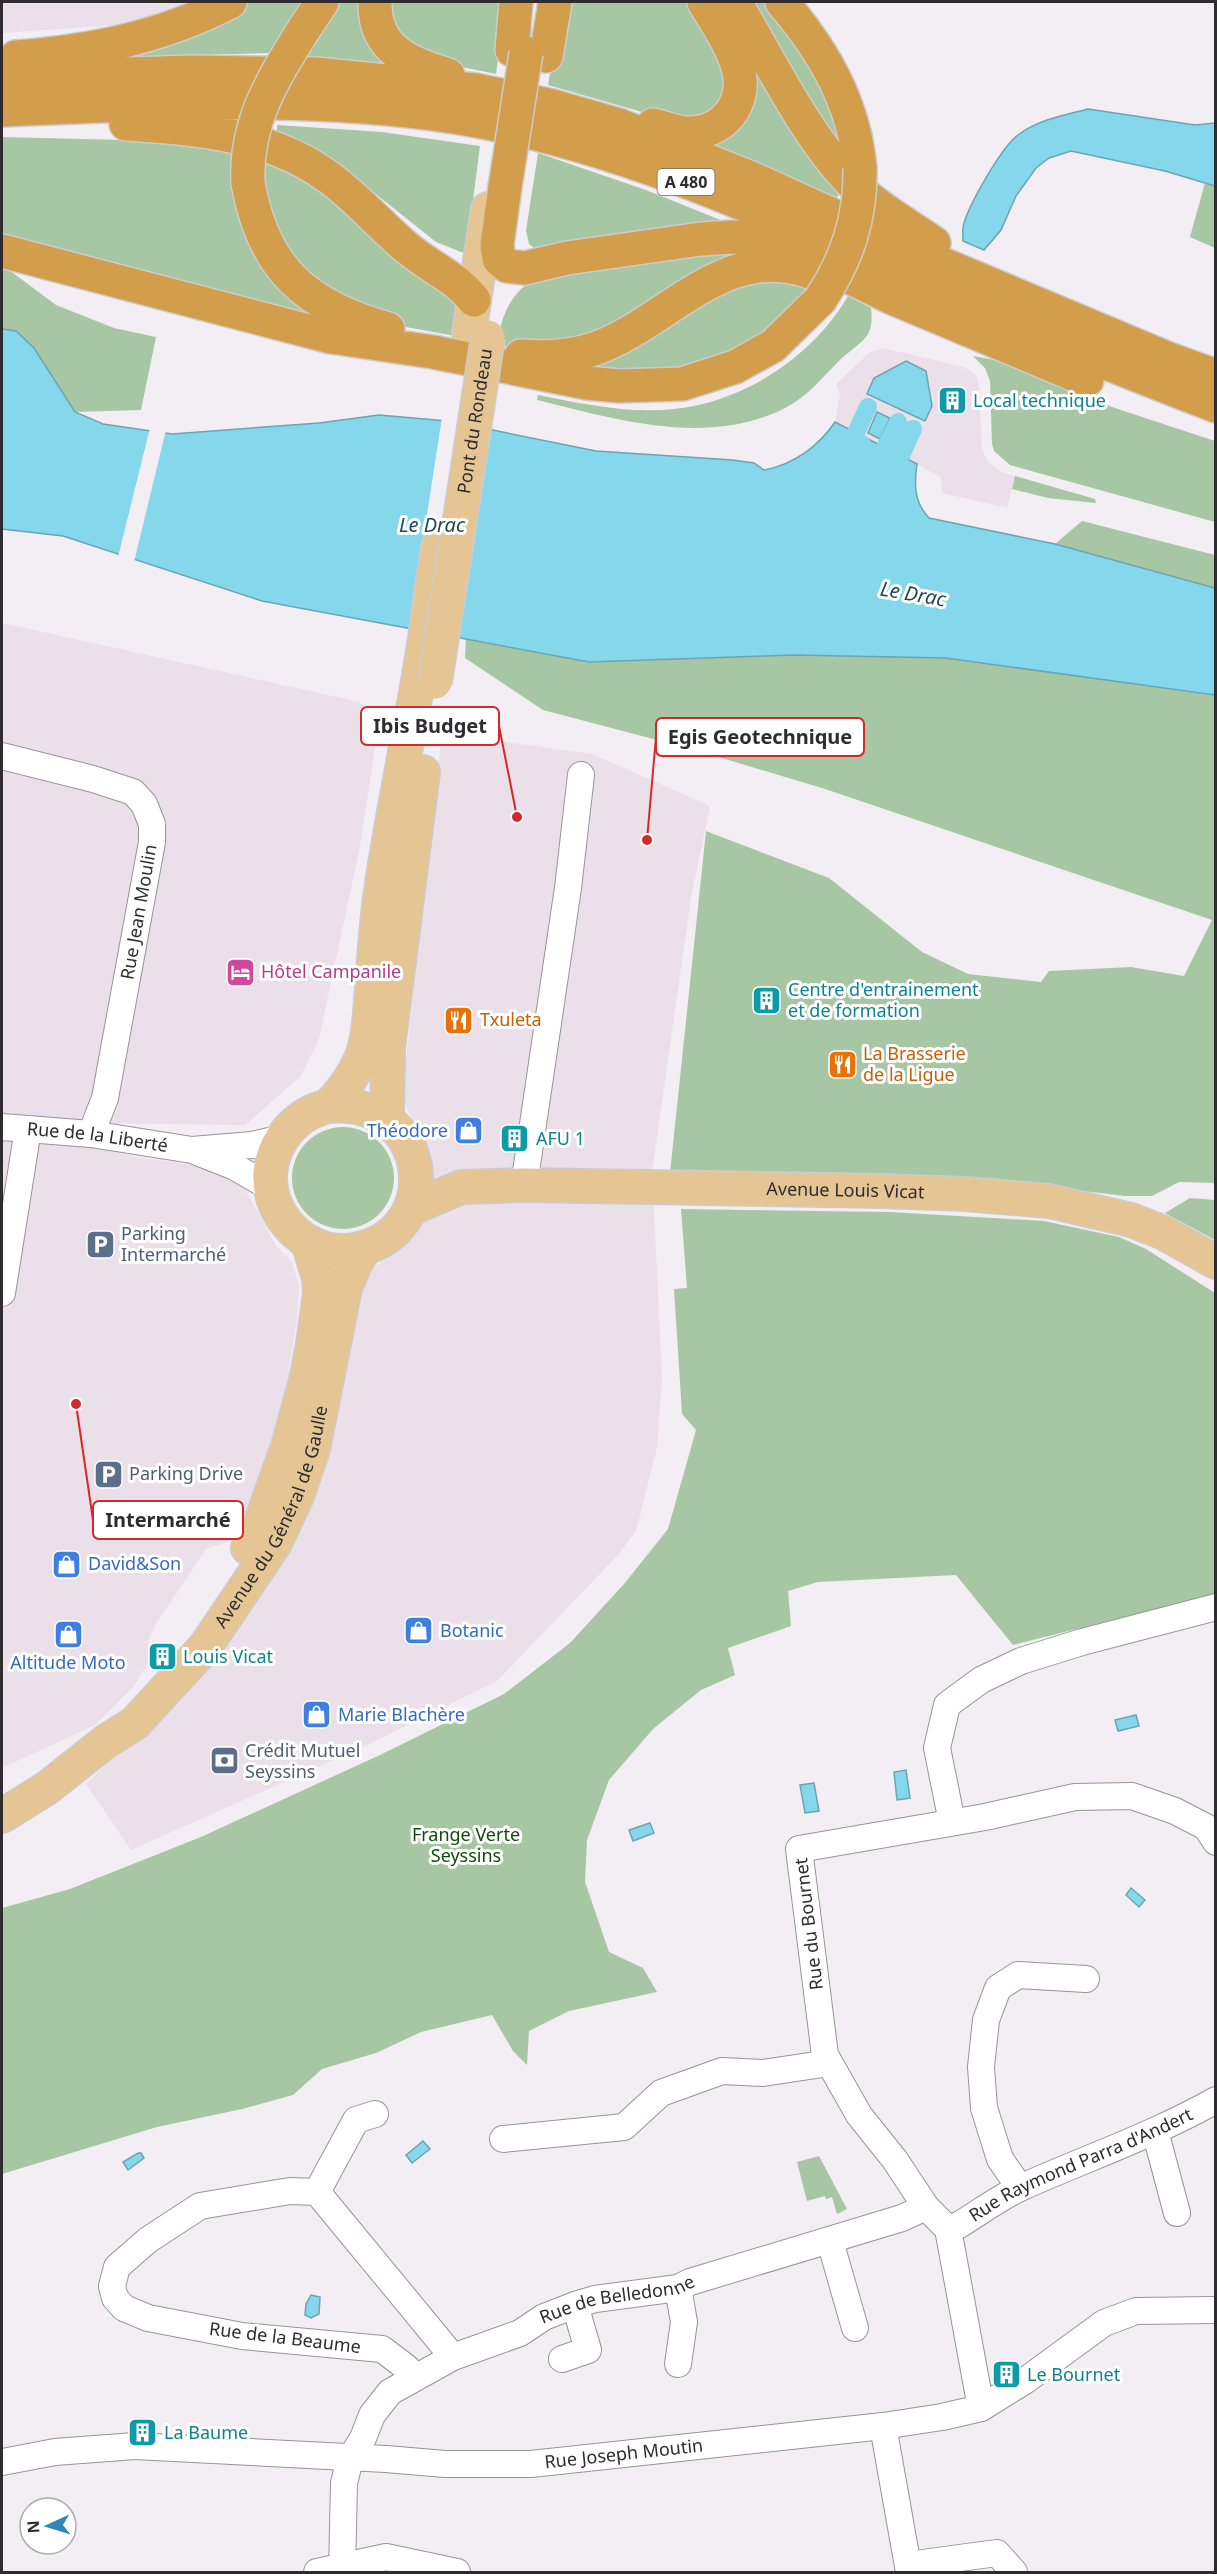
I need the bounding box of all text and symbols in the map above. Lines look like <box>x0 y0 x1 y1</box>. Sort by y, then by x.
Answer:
road number: A 480 <box>658 169 714 195</box>
street label: Pont du Rondeau <box>451 347 497 495</box>
building icon: Local technique <box>936 385 968 417</box>
place label: Local technique <box>973 388 1106 412</box>
water label: Le Drac <box>399 511 466 538</box>
water label: Le Drac <box>878 574 949 613</box>
callout: Ibis Budget <box>361 707 499 745</box>
text: Ibis Budget <box>373 712 487 739</box>
callout: Egis Geotechnique <box>656 718 864 756</box>
text: Egis Geotechnique <box>668 723 852 750</box>
street label: Rue Jean Moulin <box>114 842 162 981</box>
hotel icon: Hôtel Campanile <box>224 956 256 988</box>
place label: Hôtel Campanile <box>261 959 401 983</box>
place label: Centre d'entrainement et de formation <box>788 977 979 1022</box>
building icon: Centre d'entrainement et de formation <box>751 984 783 1016</box>
restaurant icon: Txuleta <box>443 1004 475 1036</box>
place label: Txuleta <box>480 1007 542 1031</box>
place label: La Brasserie de la Ligue <box>863 1041 966 1086</box>
restaurant icon: La Brasserie de la Ligue <box>826 1048 858 1080</box>
shop icon: Théodore <box>453 1115 485 1147</box>
street label: Rue de la Liberté <box>26 1116 170 1157</box>
place label: Théodore <box>367 1118 448 1142</box>
building icon: AFU 1 <box>499 1123 531 1155</box>
place label: AFU 1 <box>536 1126 585 1150</box>
street label: Avenue Louis Vicat <box>766 1176 925 1204</box>
place label: Parking Intermarché <box>121 1221 226 1266</box>
parking icon: Parking Intermarché <box>84 1228 116 1260</box>
street label: Avenue du Général de Gaulle <box>208 1403 332 1632</box>
parking icon: Parking Drive <box>92 1458 124 1490</box>
place label: Parking Drive <box>129 1461 243 1485</box>
callout: Intermarché <box>93 1501 243 1539</box>
text: Intermarché <box>105 1506 231 1533</box>
shop icon: David&Son <box>51 1548 83 1580</box>
place label: David&Son <box>88 1551 181 1575</box>
shop icon: Botanic <box>403 1615 435 1647</box>
shop icon: Altitude Moto <box>52 1618 84 1650</box>
place label: Botanic <box>440 1618 504 1642</box>
building icon: Louis Vicat <box>146 1641 178 1673</box>
place label: Louis Vicat <box>183 1644 274 1668</box>
place label: Altitude Moto <box>10 1650 126 1674</box>
shop icon: Marie Blachère <box>301 1699 333 1731</box>
place label: Marie Blachère <box>338 1702 465 1726</box>
place label: Crédit Mutuel Seyssins <box>245 1738 360 1783</box>
bank icon: Crédit Mutuel Seyssins <box>208 1745 240 1777</box>
park label: Frange Verte Seyssins <box>412 1822 520 1867</box>
street label: Rue du Bournet <box>788 1856 828 1992</box>
street label: Rue Raymond Parra d'Andert <box>964 2101 1197 2227</box>
street label: Rue de Belledonne <box>536 2269 698 2329</box>
street label: Rue de la Beaume <box>208 2316 362 2358</box>
building icon: Le Bournet <box>990 2359 1022 2391</box>
place label: Le Bournet <box>1027 2362 1121 2386</box>
building icon: La Baume <box>127 2417 159 2449</box>
place label: La Baume <box>164 2420 248 2444</box>
street label: Rue Joseph Moutin <box>543 2433 704 2473</box>
north arrow <box>18 2496 78 2556</box>
text: N <box>22 2520 44 2534</box>

